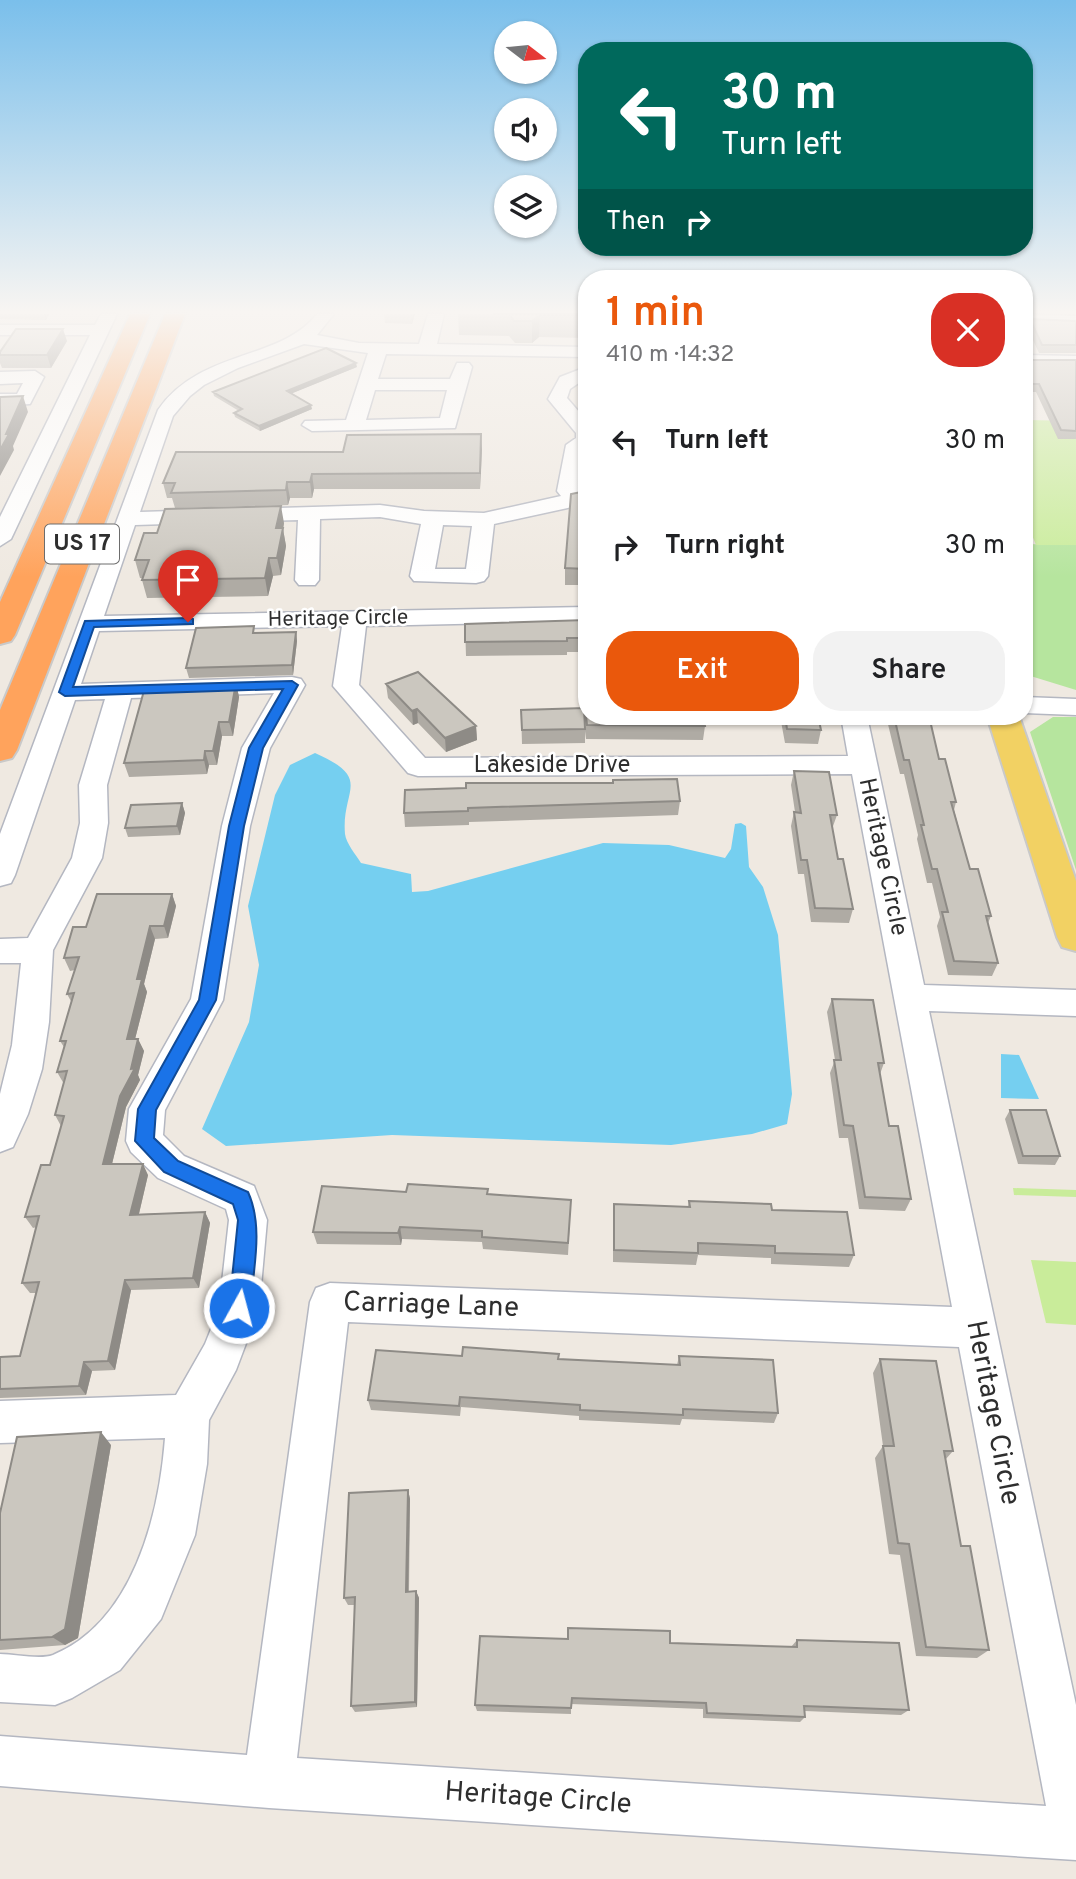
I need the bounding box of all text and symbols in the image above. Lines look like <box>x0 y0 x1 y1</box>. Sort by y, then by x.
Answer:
north arrow <box>494 21 556 84</box>
map controls <box>494 21 557 238</box>
text: 30 m <box>721 65 837 127</box>
icon: left <box>606 70 697 161</box>
button: sound <box>494 98 557 161</box>
text: Turn left <box>721 126 842 166</box>
button: layers <box>494 175 557 238</box>
icon: right <box>679 203 717 241</box>
text: Then <box>606 206 665 239</box>
text: 1 min <box>606 288 705 341</box>
button: close <box>931 293 1005 367</box>
text: 410 m · 14:32 <box>606 341 734 370</box>
icon: left <box>606 423 644 461</box>
text: Turn left <box>665 425 769 458</box>
text: 30 m <box>945 425 1005 458</box>
road number: US 17 <box>45 524 119 564</box>
icon: right <box>606 528 644 566</box>
text: Turn right <box>665 530 785 563</box>
text: 30 m <box>945 530 1005 563</box>
pin <box>158 550 218 622</box>
icon: arrive <box>169 561 207 599</box>
street label: Heritage Circle <box>267 604 409 634</box>
button: Exit <box>606 631 799 711</box>
button: Share <box>813 631 1005 711</box>
street label: Lakeside Drive <box>474 751 631 781</box>
street label: Heritage Circle <box>851 775 913 939</box>
position arrow <box>202 1271 276 1345</box>
street label: Carriage Lane <box>342 1285 520 1327</box>
street label: Heritage Circle <box>956 1318 1028 1508</box>
street label: Heritage Circle <box>443 1775 633 1823</box>

